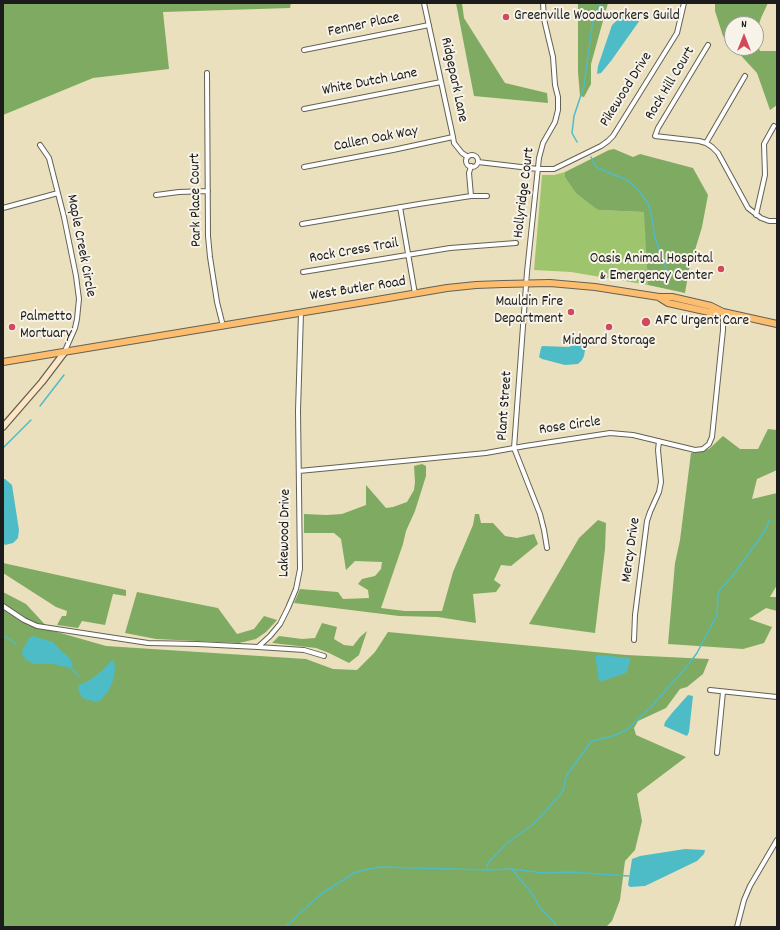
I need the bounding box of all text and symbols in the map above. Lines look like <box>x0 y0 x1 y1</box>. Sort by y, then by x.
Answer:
place label: Greenville Woodworkers Guild <box>514 8 680 26</box>
street label: Fenner Place <box>327 10 401 42</box>
marker: Greenville Woodworkers Guild <box>501 12 511 22</box>
north arrow <box>724 16 764 56</box>
text: N <box>741 17 747 33</box>
street label: Ridgepark Lane <box>435 36 471 124</box>
street label: Rock Hill Court <box>642 44 700 124</box>
street label: Pikewood Drive <box>597 49 657 131</box>
street label: White Dutch Lane <box>321 65 419 101</box>
street label: Callen Oak Way <box>332 123 420 157</box>
street label: Hollyridge Court <box>511 147 539 239</box>
street label: Park Place Court <box>187 153 207 247</box>
street label: Maple Creek Circle <box>61 193 99 299</box>
street label: Rock Cress Trail <box>308 235 400 269</box>
place label: Oasis Animal Hospital & Emergency Center <box>590 251 713 286</box>
marker: Oasis Animal Hospital & Emergency Center <box>716 264 726 274</box>
street label: West Butler Road <box>309 274 407 306</box>
place label: Mauldin Fire Department <box>494 294 563 329</box>
marker: Mauldin Fire Department <box>566 307 576 317</box>
place label: Palmetto Mortuary <box>20 309 72 344</box>
place label: AFC Urgent Care <box>655 313 749 331</box>
marker: AFC Urgent Care <box>640 316 652 328</box>
marker: Palmetto Mortuary <box>7 322 17 332</box>
marker: Midgard Storage <box>604 322 614 332</box>
place label: Midgard Storage <box>563 333 655 351</box>
street label: Plant Street <box>495 371 517 441</box>
street label: Rose Circle <box>538 414 602 440</box>
street label: Lakewood Drive <box>276 489 296 577</box>
street label: Mercy Drive <box>619 516 645 584</box>

